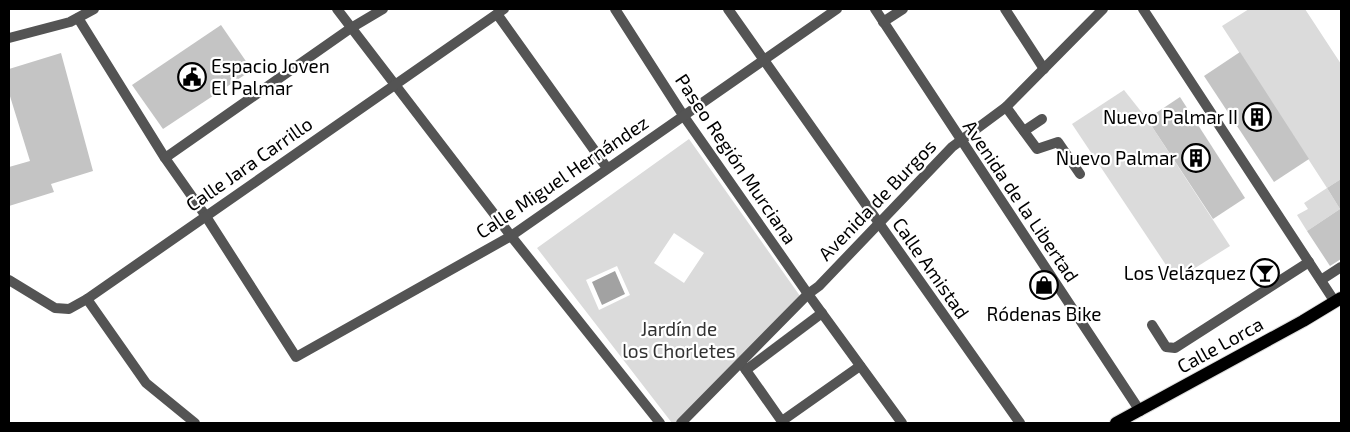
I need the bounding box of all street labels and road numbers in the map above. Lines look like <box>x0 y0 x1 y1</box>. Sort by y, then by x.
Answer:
street label: Paseo Región Murciana <box>671 69 802 248</box>
street label: Calle Miguel Hernández <box>471 110 652 243</box>
street label: Calle Jara Carrillo <box>181 111 316 216</box>
street label: Avenida de la Libertad <box>959 115 1084 286</box>
street label: Avenida de Burgos <box>813 134 940 265</box>
street label: Calle Amistad <box>888 213 975 323</box>
street label: Calle Lorca <box>1173 312 1267 378</box>

